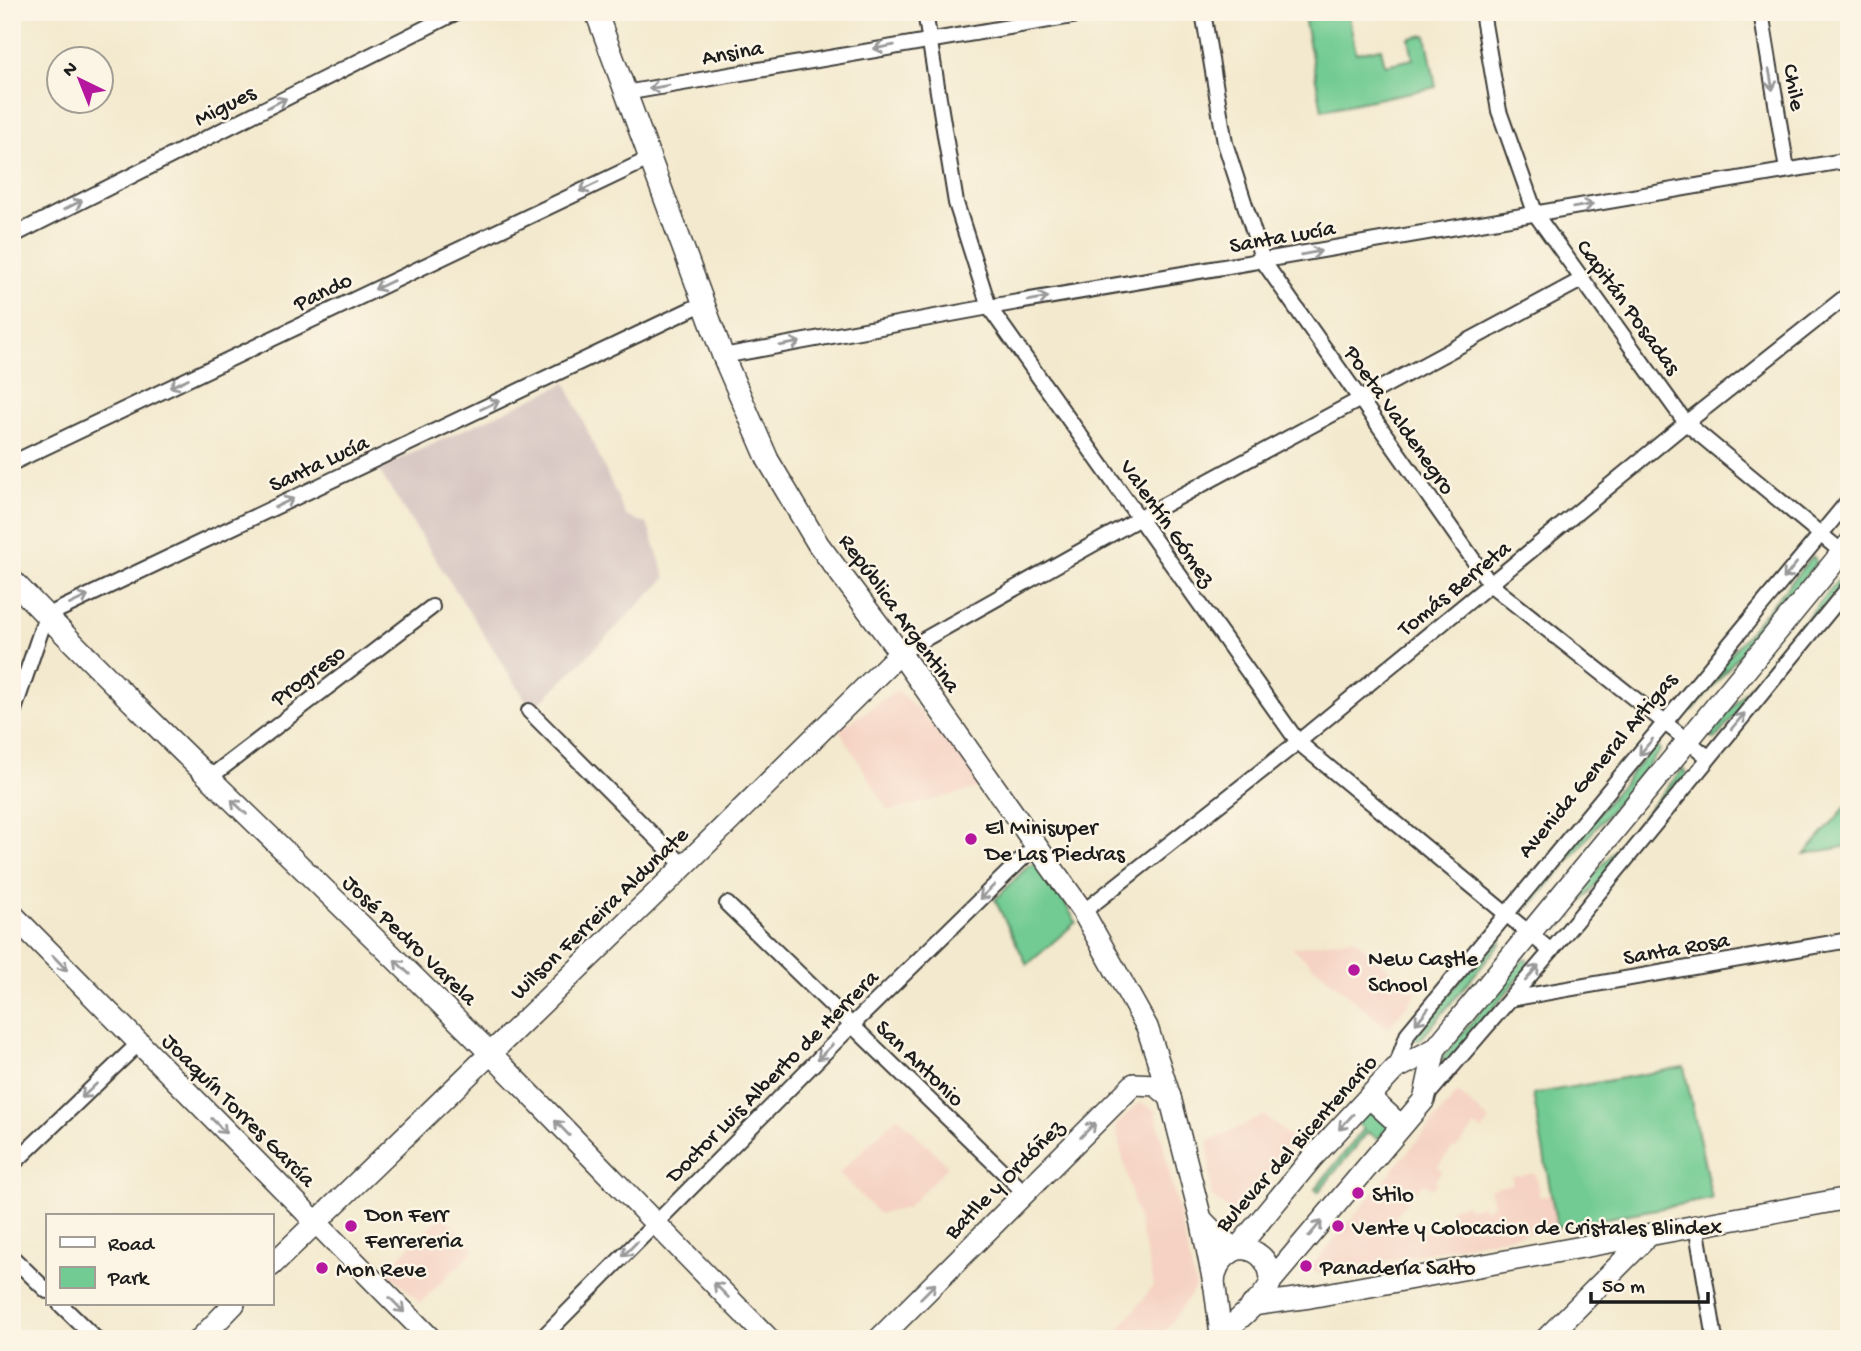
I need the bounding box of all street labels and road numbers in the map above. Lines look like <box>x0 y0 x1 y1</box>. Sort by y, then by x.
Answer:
street label: Ansina <box>700 36 767 73</box>
street label: Chile <box>1775 62 1810 114</box>
street label: Migues <box>190 80 261 134</box>
street label: Santa Lucía <box>1228 216 1339 261</box>
street label: Capitán Posadas <box>1569 235 1686 381</box>
street label: Pando <box>289 267 357 319</box>
street label: Poeta Valdenegro <box>1336 340 1460 501</box>
street label: Santa Lucía <box>265 430 375 500</box>
street label: Valentín Gómez <box>1112 454 1220 593</box>
street label: República Argentina <box>831 529 966 700</box>
street label: Tomás Berreta <box>1392 535 1518 645</box>
street label: Progreso <box>266 640 352 714</box>
street label: Avenida General Artigas <box>1513 667 1685 865</box>
street label: Wilson Ferreira Aldunate <box>506 822 696 1007</box>
street label: José Pedro Varela <box>336 870 482 1014</box>
street label: Santa Rosa <box>1621 928 1733 973</box>
street label: Doctor Luis Alberto de Herrera <box>660 964 886 1191</box>
street label: San Antonio <box>868 1015 969 1114</box>
street label: Joaquín Torres García <box>155 1029 321 1195</box>
street label: Bulevar del Bicentenario <box>1210 1050 1384 1239</box>
street label: Batlle y Ordóñez <box>939 1114 1072 1247</box>

